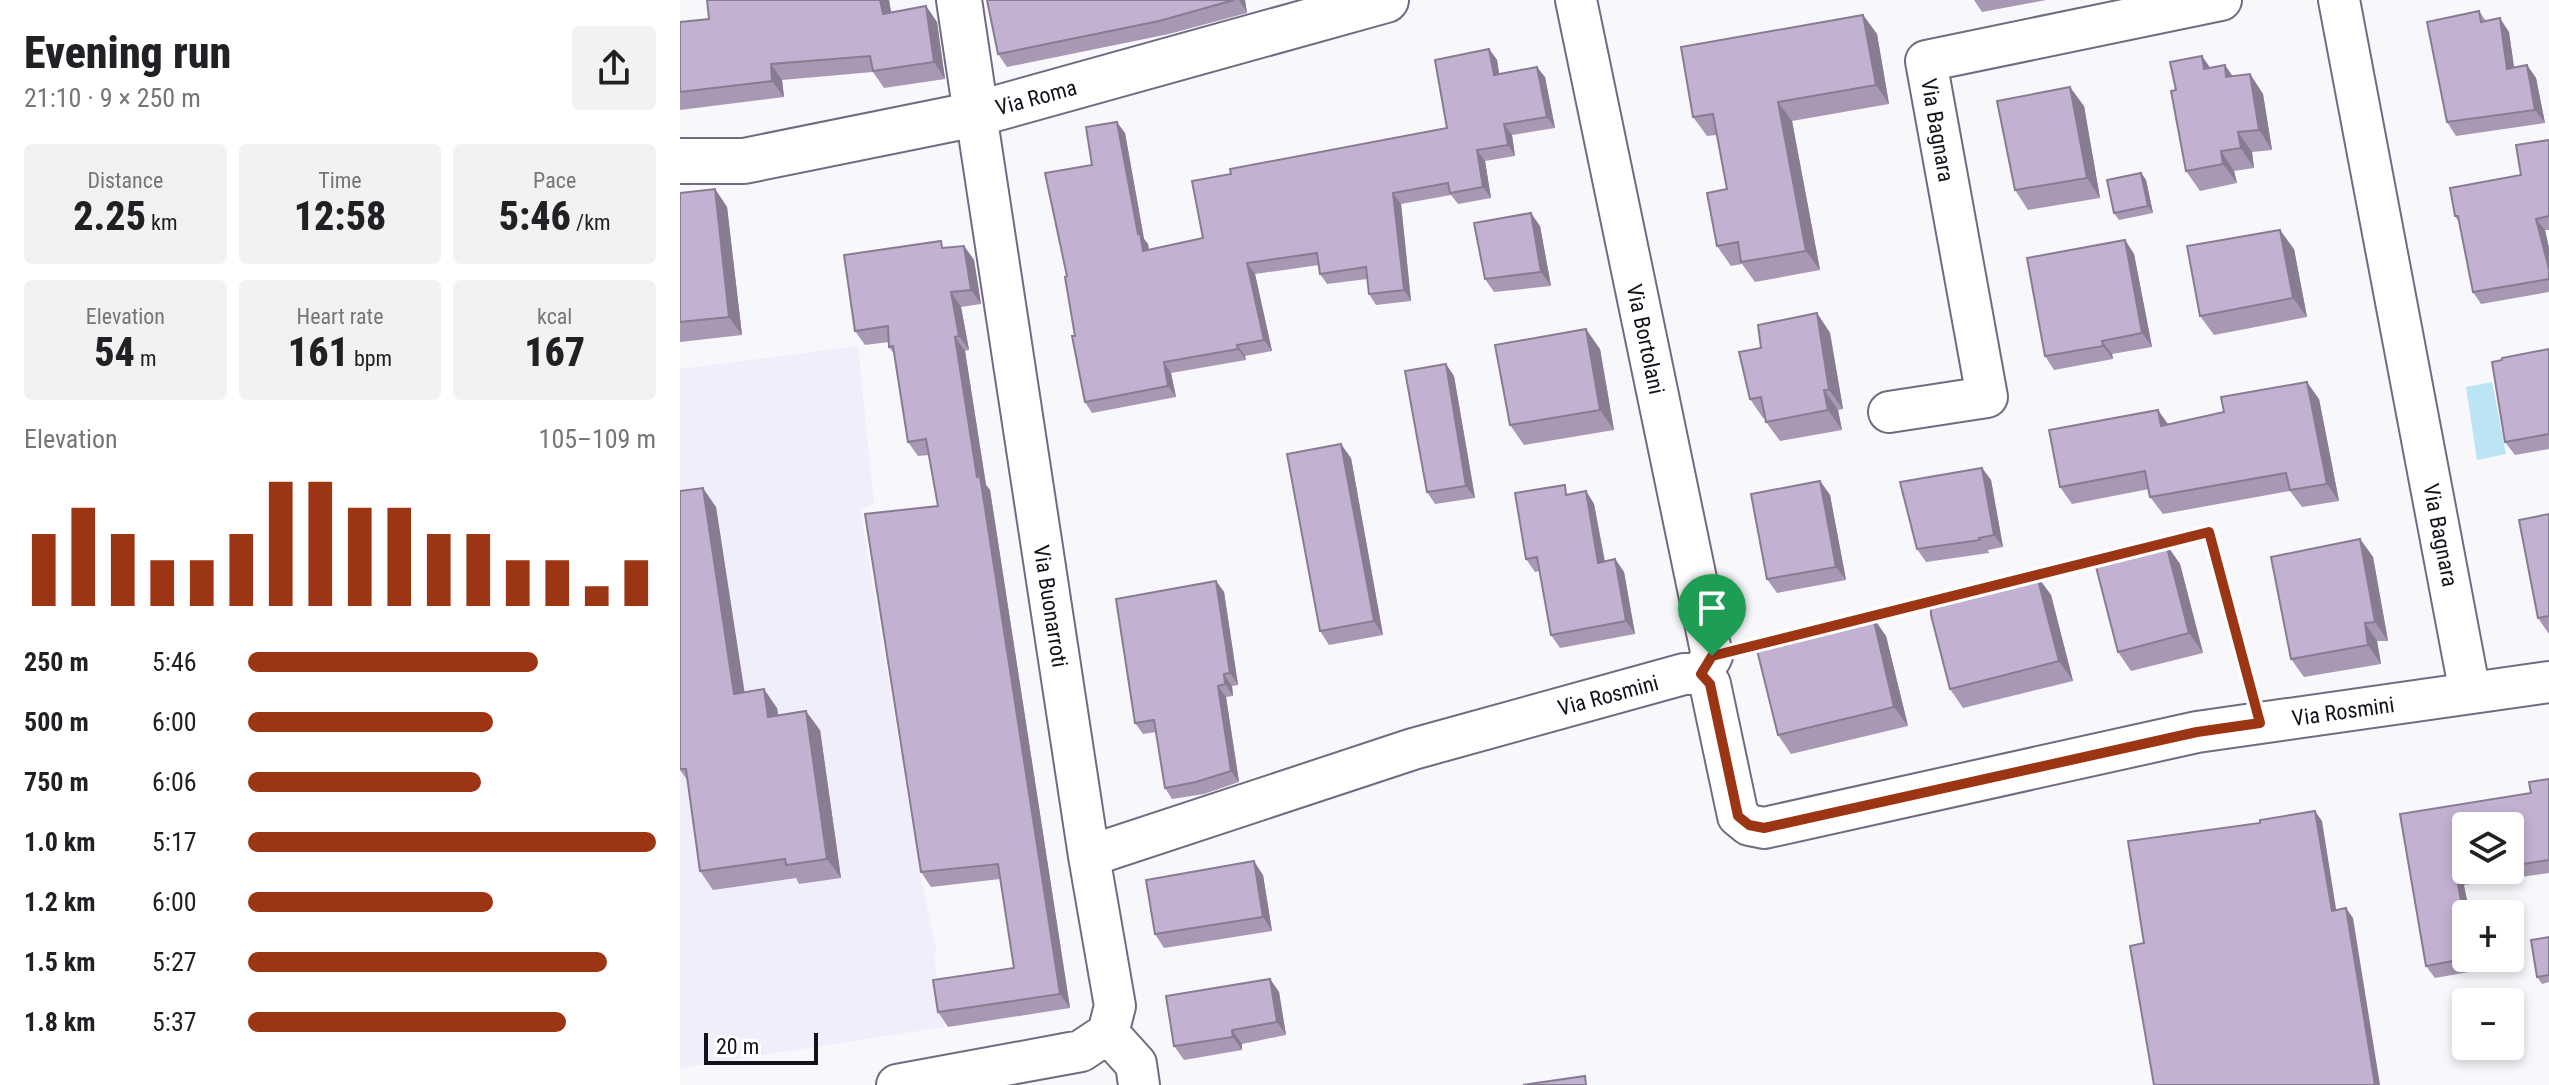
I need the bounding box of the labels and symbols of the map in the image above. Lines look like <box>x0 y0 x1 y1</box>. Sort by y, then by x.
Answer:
street label: Via Roma <box>993 75 1079 120</box>
street label: Via Bagnara <box>1916 77 1959 184</box>
street label: Via Bortolani <box>1622 282 1669 396</box>
street label: Via Bagnara <box>2418 481 2463 589</box>
street label: Via Buonarroti <box>1028 543 1073 669</box>
pin <box>1678 574 1746 656</box>
street label: Via Rosmini <box>1555 670 1661 721</box>
street label: Via Rosmini <box>2290 692 2396 731</box>
scale bar <box>704 1029 818 1065</box>

